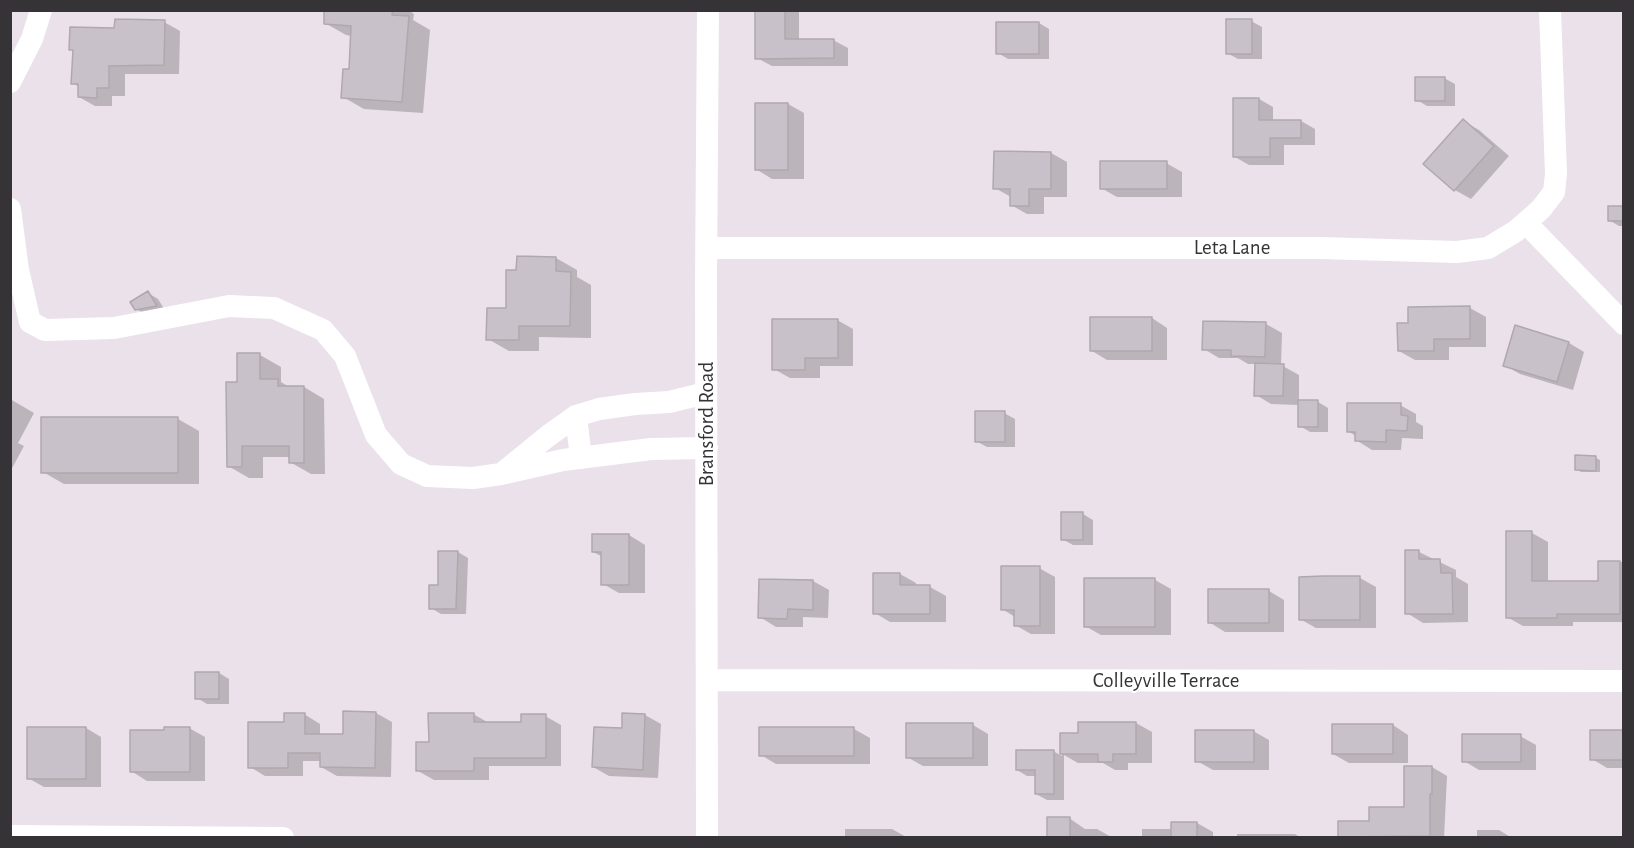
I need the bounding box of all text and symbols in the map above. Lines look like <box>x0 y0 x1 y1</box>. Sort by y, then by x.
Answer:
street label: Leta Lane <box>1194 235 1270 261</box>
street label: Bransford Road <box>694 362 720 486</box>
street label: Colleyville Terrace <box>1093 668 1239 694</box>

